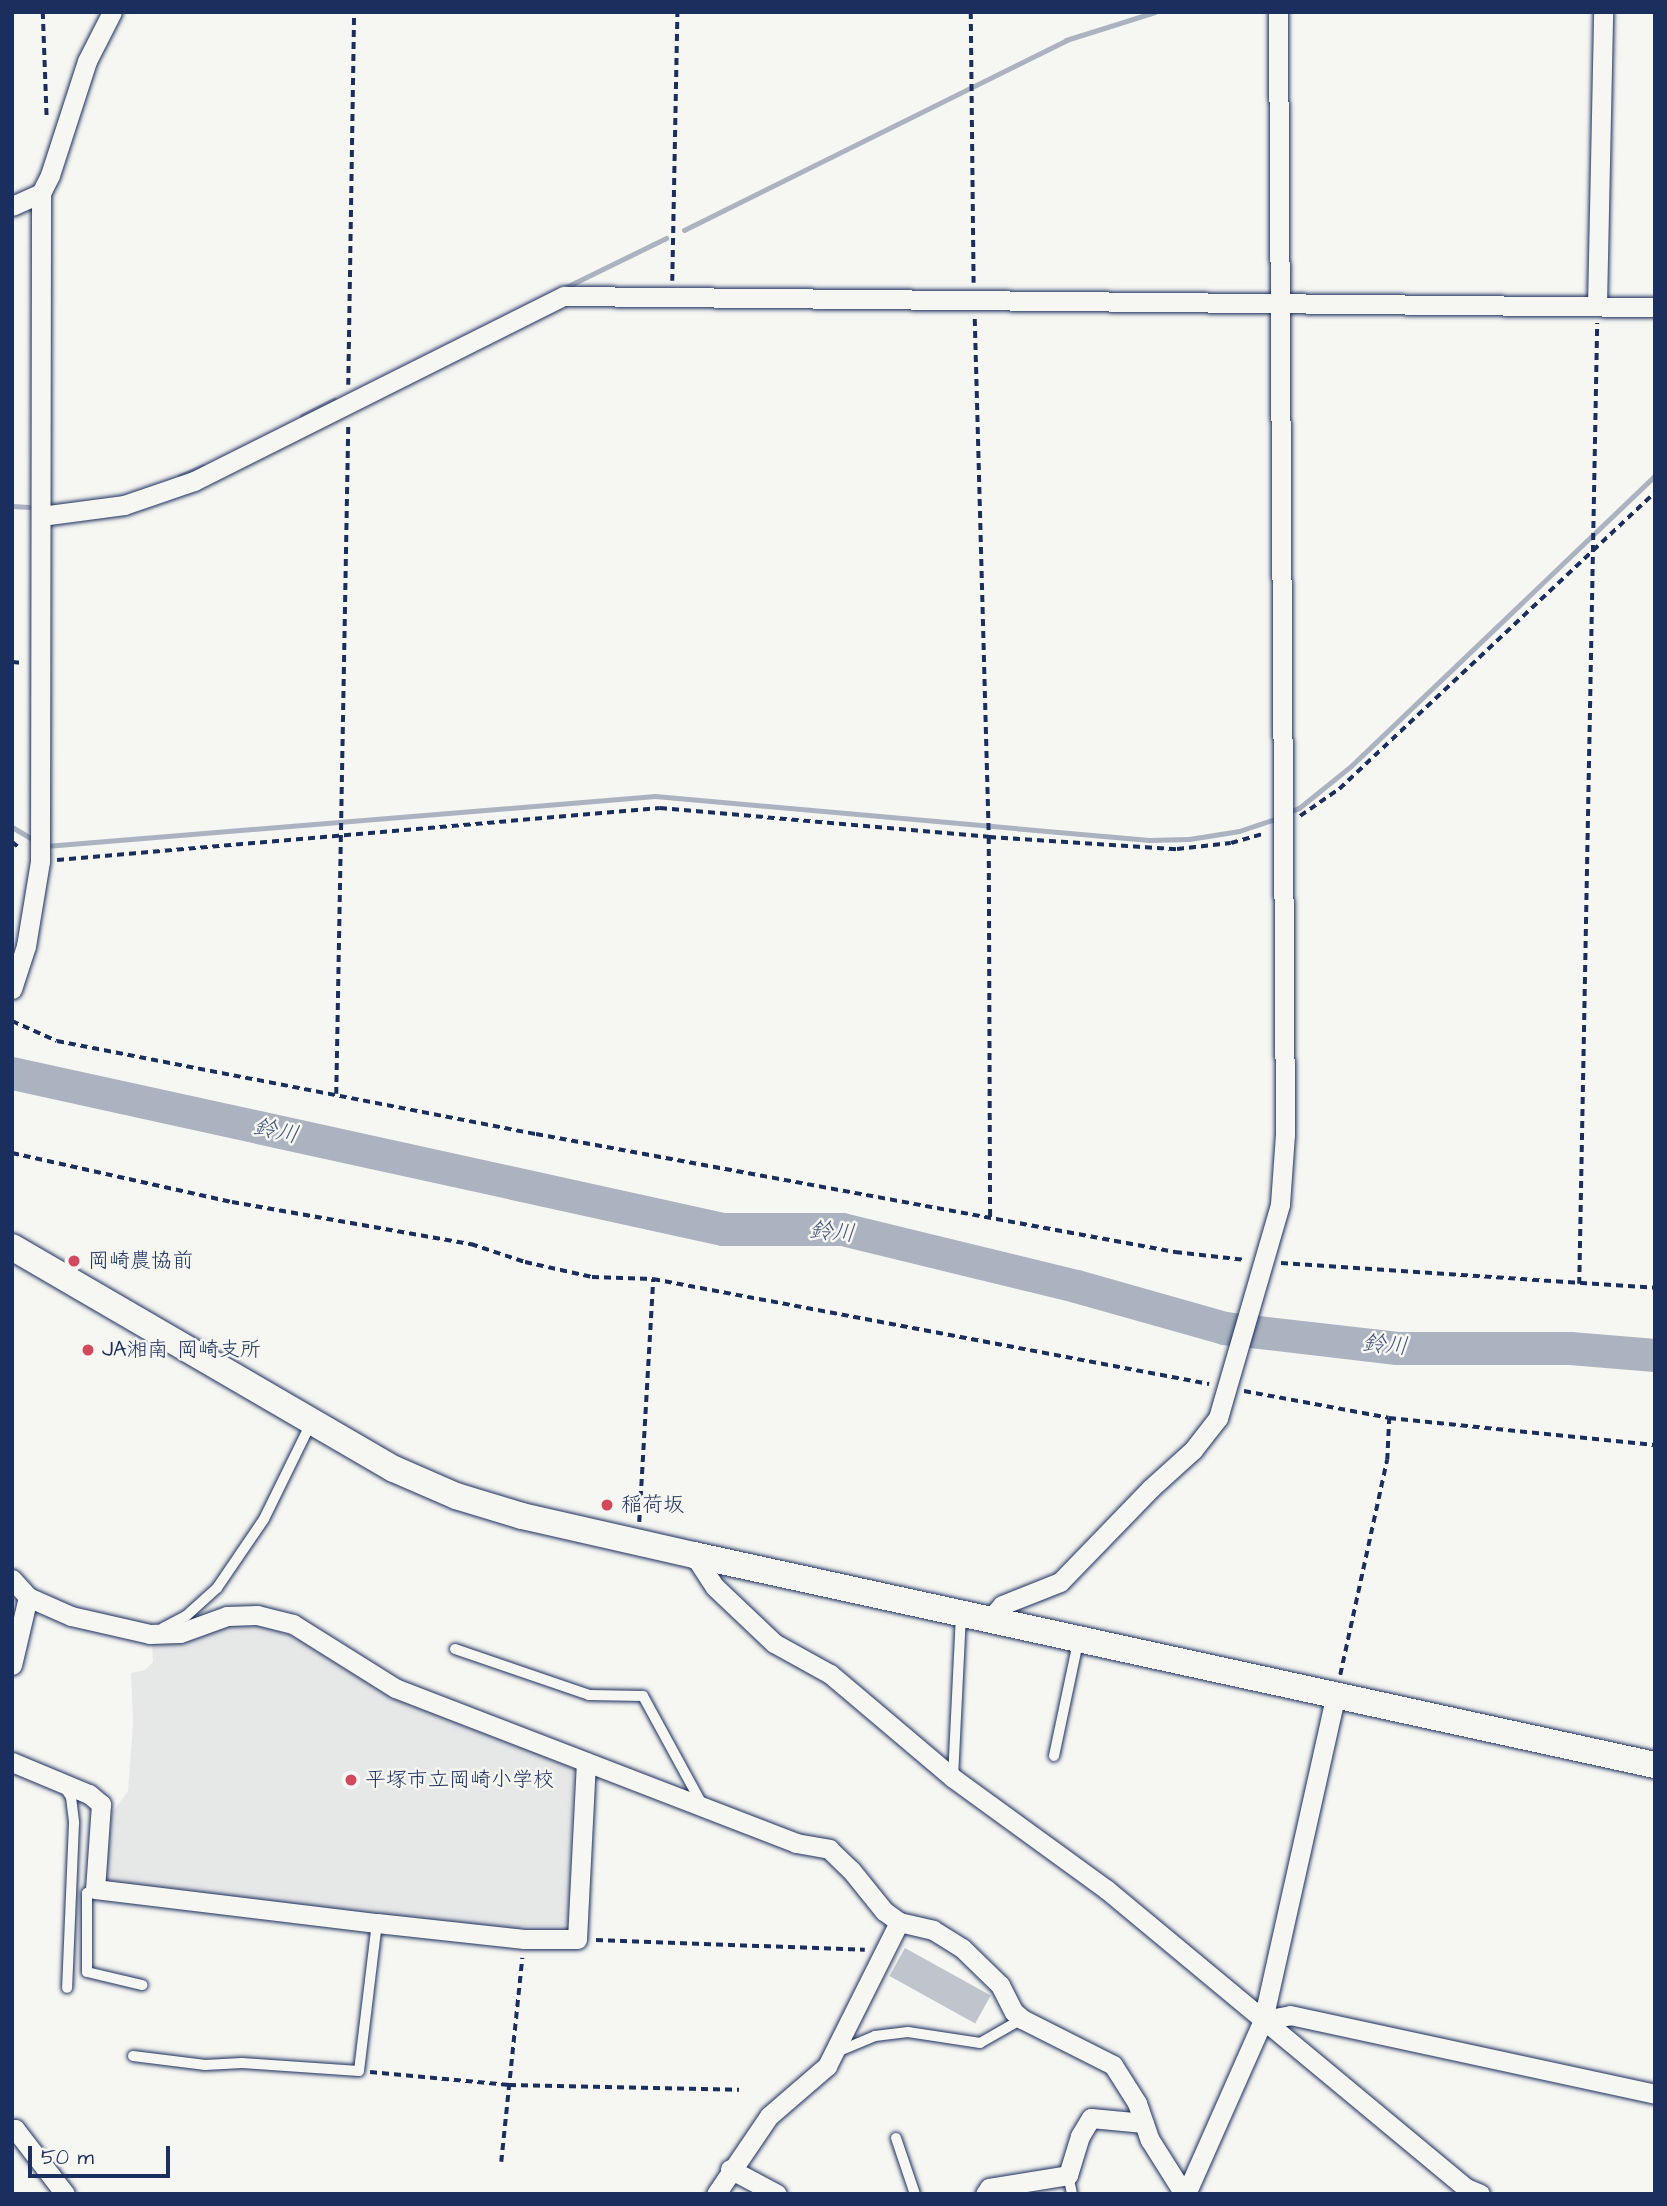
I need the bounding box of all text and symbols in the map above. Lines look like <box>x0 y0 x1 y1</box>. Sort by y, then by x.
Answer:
water label: 鈴川 <box>251 1113 301 1149</box>
water label: 鈴川 <box>808 1216 856 1248</box>
place label: 岡崎農協前 <box>88 1248 193 1274</box>
marker: 岡崎農協前 <box>66 1253 82 1269</box>
water label: 鈴川 <box>1361 1329 1409 1361</box>
place label: JA湘南 岡崎支所 <box>102 1337 261 1363</box>
marker: JA湘南 岡崎支所 <box>80 1342 96 1358</box>
place label: 稲荷坂 <box>621 1492 684 1518</box>
marker: 稲荷坂 <box>599 1497 615 1513</box>
place label: 平塚市立岡崎小学校 <box>365 1767 554 1793</box>
marker: 平塚市立岡崎小学校 <box>343 1772 359 1788</box>
scale bar <box>32 2132 173 2176</box>
text: 50 m <box>41 2143 94 2172</box>

